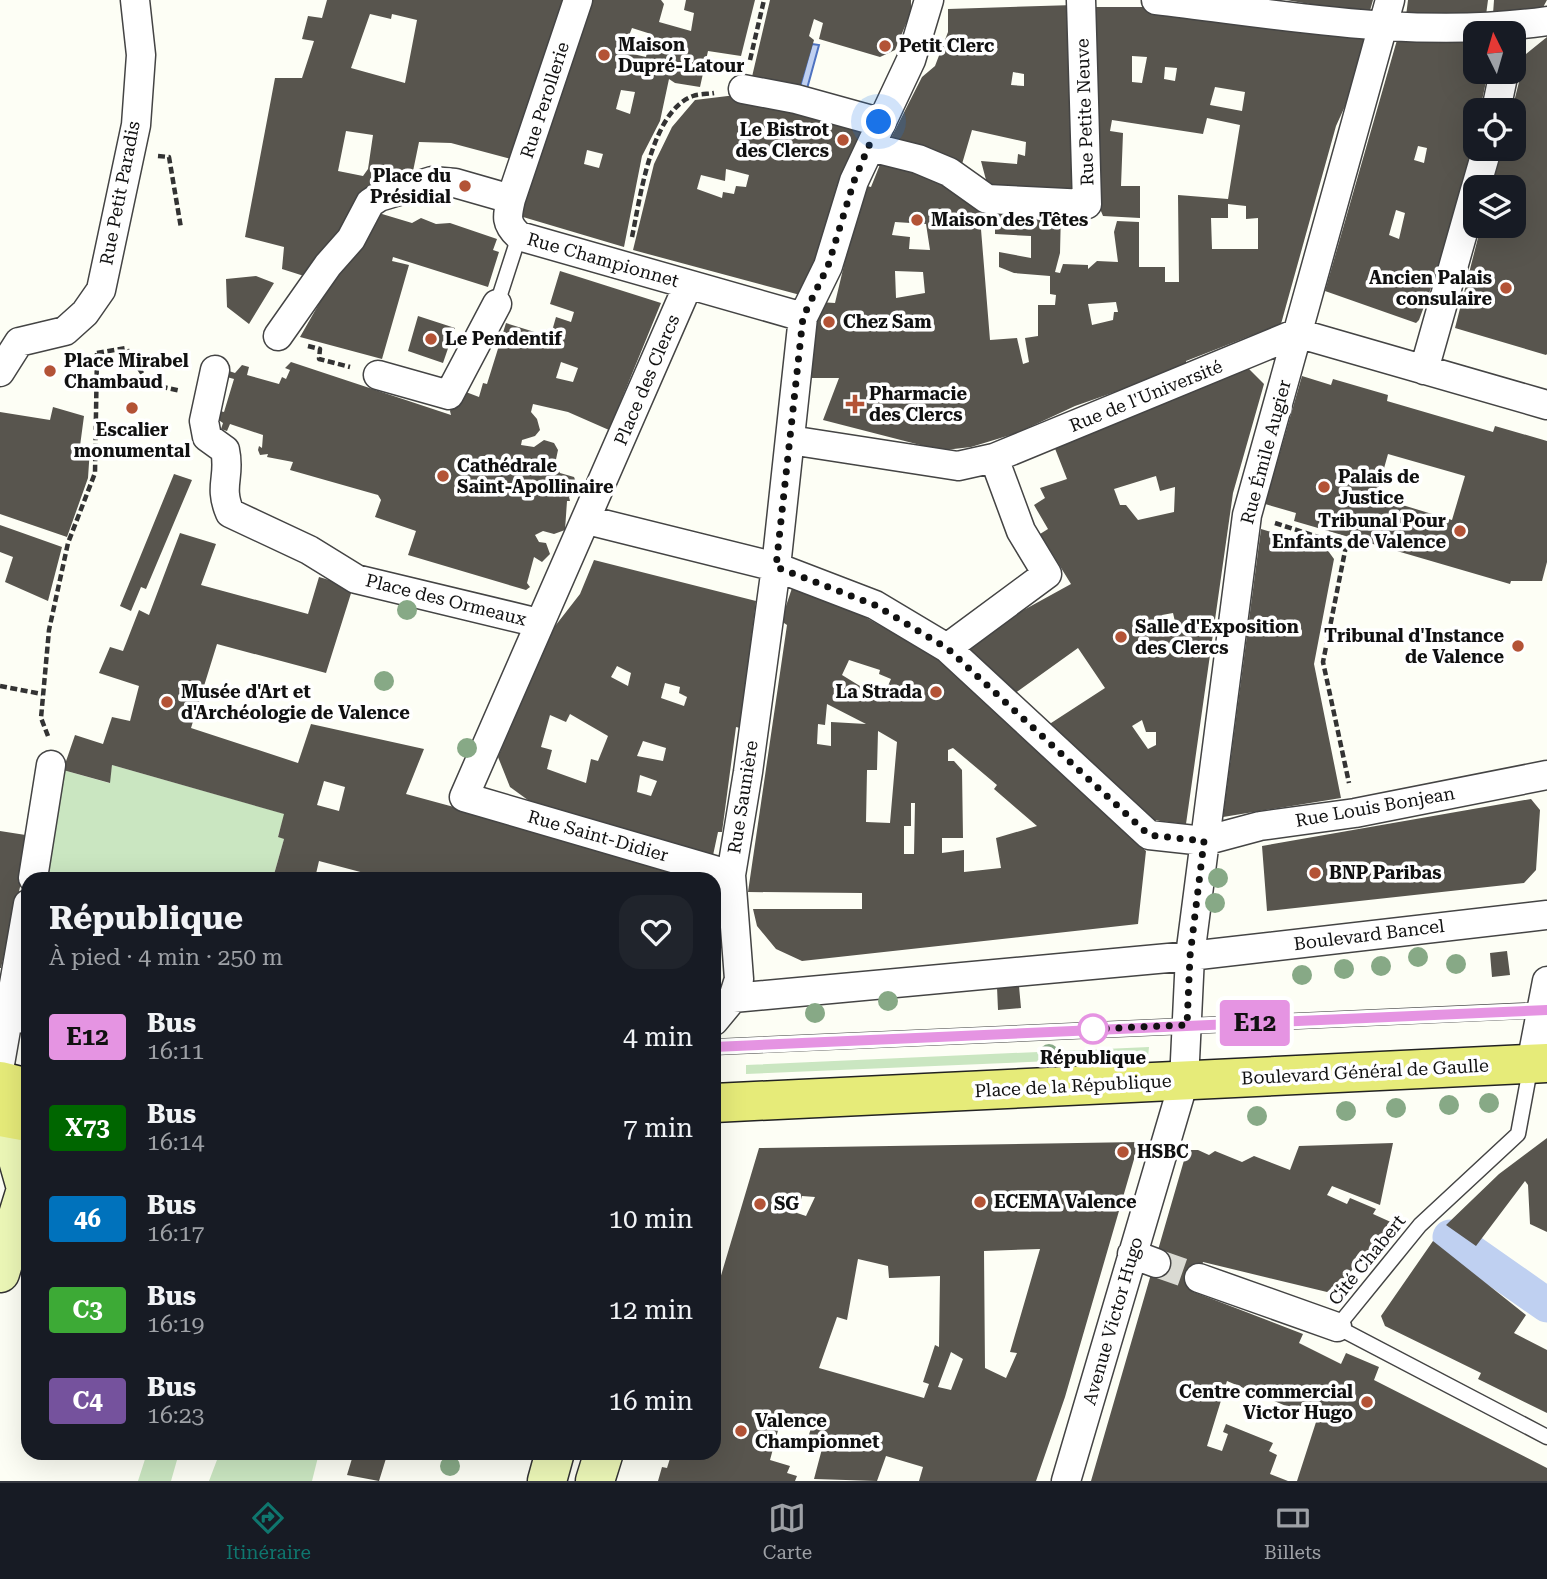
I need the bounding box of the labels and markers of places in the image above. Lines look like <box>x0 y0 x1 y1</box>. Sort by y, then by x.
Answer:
place label: Maison Dupré-Latour <box>618 34 744 76</box>
place label: Petit Clerc <box>899 35 994 56</box>
marker: Petit Clerc <box>877 38 893 54</box>
marker: Maison Dupré-Latour <box>596 47 612 63</box>
place label: Le Bistrot des Clercs <box>735 119 829 161</box>
marker: Le Bistrot des Clercs <box>835 132 851 148</box>
place label: Place du Présidial <box>370 165 451 207</box>
marker: Place du Présidial <box>457 178 473 194</box>
place label: Maison des Têtes <box>931 209 1088 230</box>
marker: Maison des Têtes <box>909 212 925 228</box>
place label: Ancien Palais consulaire <box>1369 267 1492 309</box>
marker: Ancien Palais consulaire <box>1498 280 1514 296</box>
place label: Chez Sam <box>843 311 932 332</box>
marker: Chez Sam <box>821 314 837 330</box>
place label: Le Pendentif <box>445 328 563 349</box>
marker: Le Pendentif <box>423 331 439 347</box>
place label: Place Mirabel Chambaud <box>64 350 189 392</box>
marker: Place Mirabel Chambaud <box>42 363 58 379</box>
place label: Pharmacie des Clercs <box>869 383 967 425</box>
marker: Pharmacie des Clercs <box>847 396 863 412</box>
marker: Escalier monumental <box>124 400 140 416</box>
place label: Escalier monumental <box>74 419 190 461</box>
place label: Cathédrale Saint-Apollinaire <box>457 455 614 497</box>
place label: Palais de Justice <box>1338 466 1420 508</box>
marker: Cathédrale Saint-Apollinaire <box>435 468 451 484</box>
marker: Palais de Justice <box>1316 479 1332 495</box>
place label: Tribunal Pour Enfants de Valence <box>1272 510 1446 552</box>
marker: Tribunal Pour Enfants de Valence <box>1452 523 1468 539</box>
place label: Salle d'Exposition des Clercs <box>1135 616 1299 658</box>
place label: Tribunal d'Instance de Valence <box>1324 625 1504 667</box>
marker: Salle d'Exposition des Clercs <box>1113 629 1129 645</box>
marker: Tribunal d'Instance de Valence <box>1510 638 1526 654</box>
place label: Musée d'Art et d'Archéologie de Valence <box>181 681 410 723</box>
place label: La Strada <box>836 681 922 702</box>
marker: La Strada <box>928 684 944 700</box>
marker: Musée d'Art et d'Archéologie de Valence <box>159 694 175 710</box>
place label: BNP Paribas <box>1329 862 1442 883</box>
marker: BNP Paribas <box>1307 865 1323 881</box>
marker: République <box>1078 1014 1108 1044</box>
place label: République <box>1040 1047 1146 1068</box>
place label: HSBC <box>1137 1141 1189 1162</box>
marker: HSBC <box>1115 1144 1131 1160</box>
place label: ECEMA Valence <box>994 1191 1137 1212</box>
place label: SG <box>774 1193 799 1214</box>
marker: ECEMA Valence <box>972 1194 988 1210</box>
marker: SG <box>752 1196 768 1212</box>
place label: Centre commercial Victor Hugo <box>1179 1381 1353 1423</box>
marker: Centre commercial Victor Hugo <box>1359 1394 1375 1410</box>
place label: Valence Championnet <box>755 1410 879 1452</box>
marker: Valence Championnet <box>733 1423 749 1439</box>

